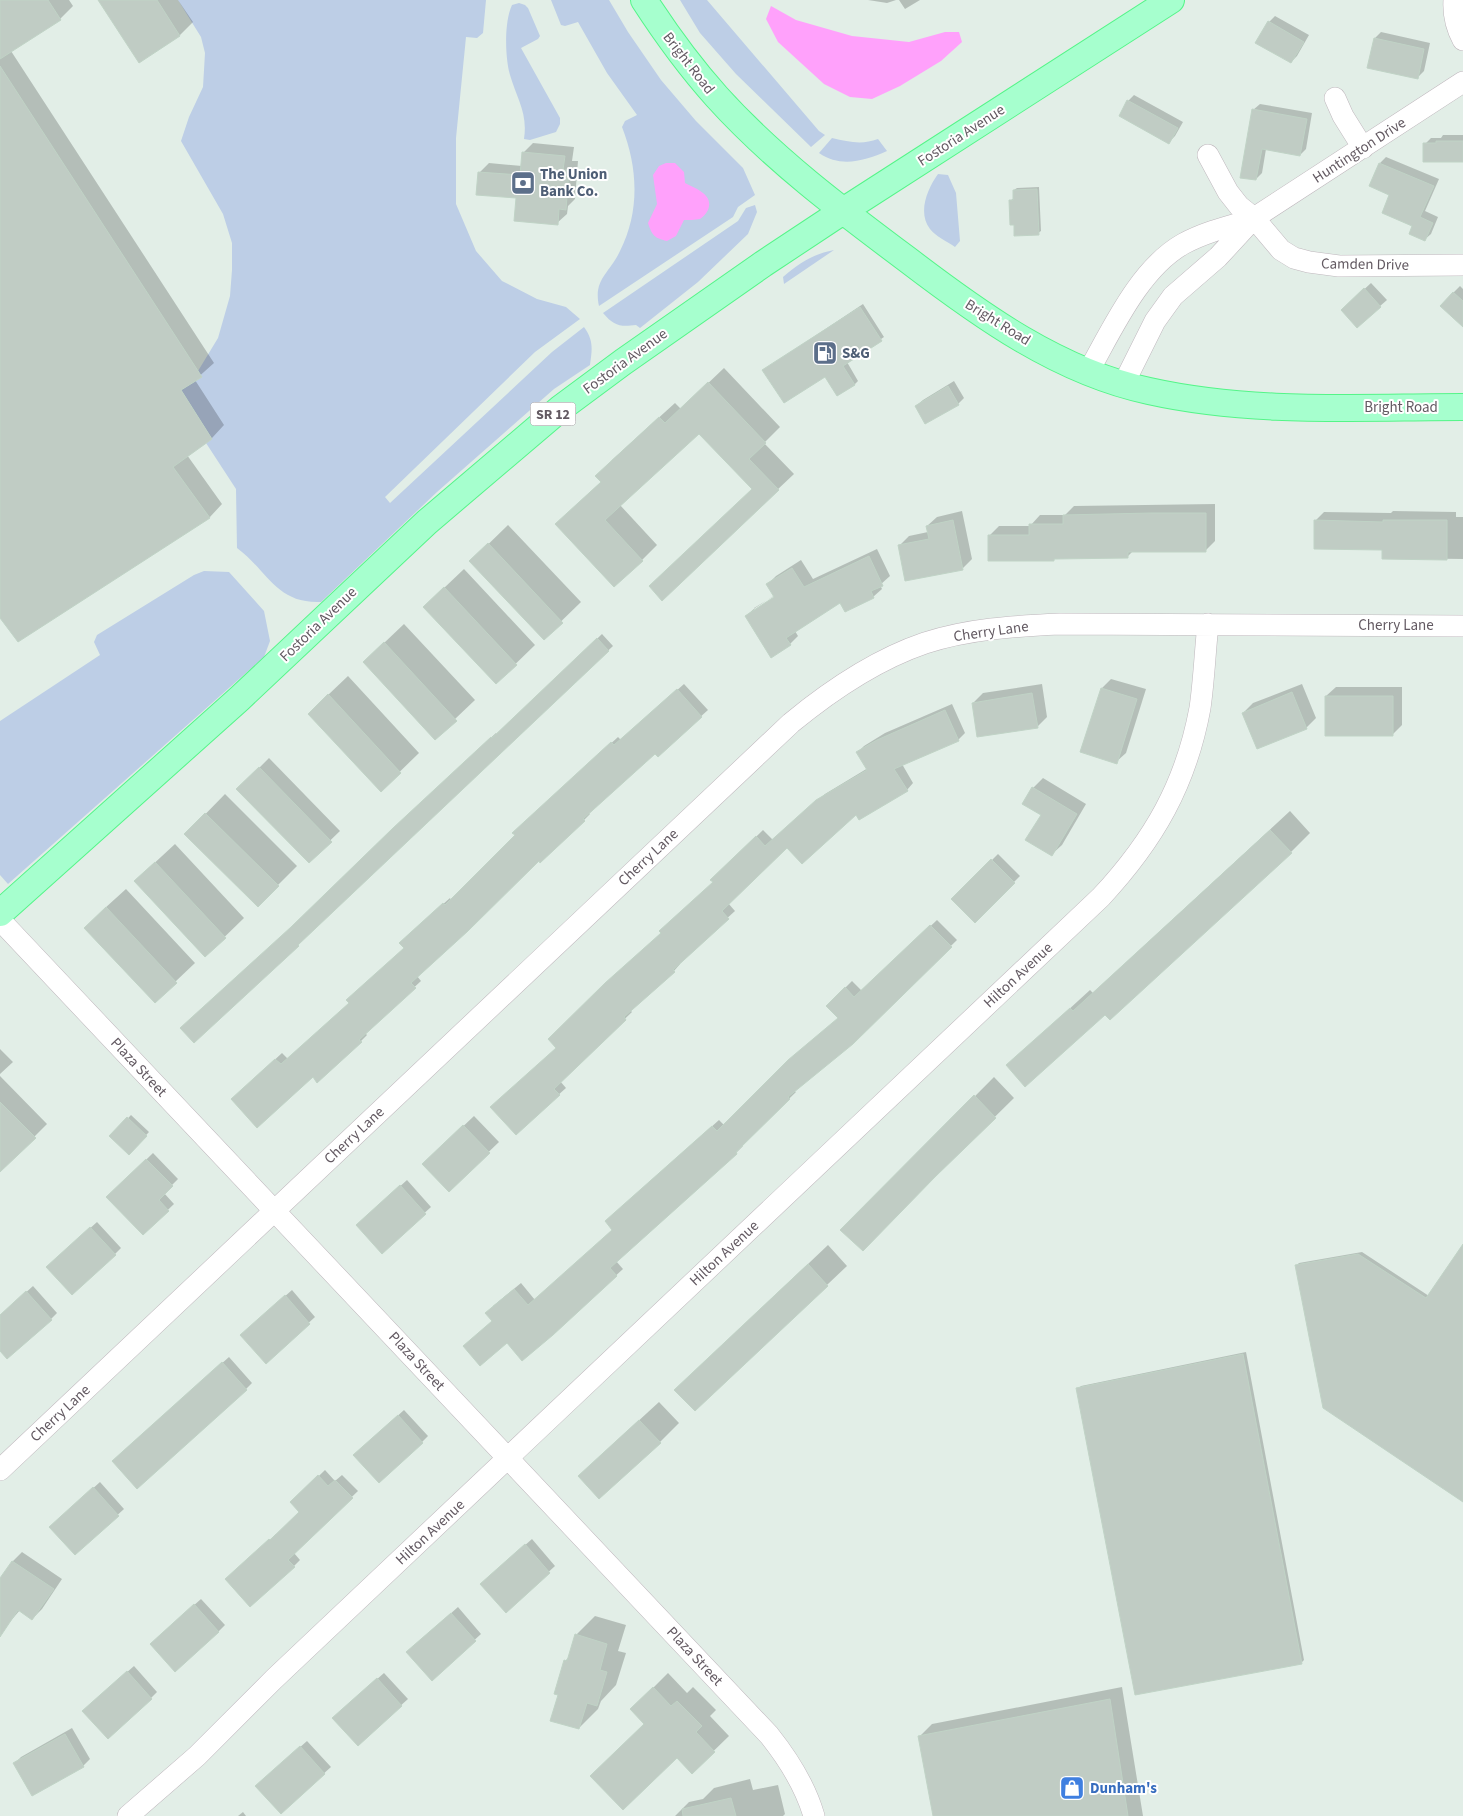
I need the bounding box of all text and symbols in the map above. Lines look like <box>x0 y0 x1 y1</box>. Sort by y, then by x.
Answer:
street label: Bright Road <box>658 28 720 99</box>
street label: Fostoria Avenue <box>914 99 1009 171</box>
street label: Huntington Drive <box>1309 112 1410 188</box>
place label: The Union Bank Co. <box>540 164 607 202</box>
bank icon: The Union Bank Co. <box>510 170 536 196</box>
street label: Camden Drive <box>1321 253 1409 276</box>
street label: Bright Road <box>961 294 1035 351</box>
street label: Fostoria Avenue <box>579 324 672 399</box>
fuel station icon: S&G <box>812 340 838 366</box>
place label: S&G <box>842 343 870 364</box>
street label: Bright Road <box>1364 397 1438 418</box>
road number: SR 12 <box>530 402 576 426</box>
street label: Fostoria Avenue <box>275 582 362 667</box>
street label: Cherry Lane <box>1358 615 1434 636</box>
street label: Cherry Lane <box>952 616 1030 647</box>
street label: Cherry Lane <box>614 824 683 891</box>
street label: Hilton Avenue <box>979 938 1058 1013</box>
street label: Plaza Street <box>106 1033 172 1102</box>
street label: Cherry Lane <box>320 1102 389 1169</box>
street label: Hilton Avenue <box>685 1216 764 1291</box>
street label: Plaza Street <box>384 1327 450 1396</box>
street label: Cherry Lane <box>26 1380 95 1447</box>
street label: Hilton Avenue <box>391 1495 470 1570</box>
street label: Plaza Street <box>662 1622 728 1691</box>
shop icon: Dunham's <box>1059 1775 1085 1801</box>
place label: Dunham's <box>1090 1778 1157 1799</box>

